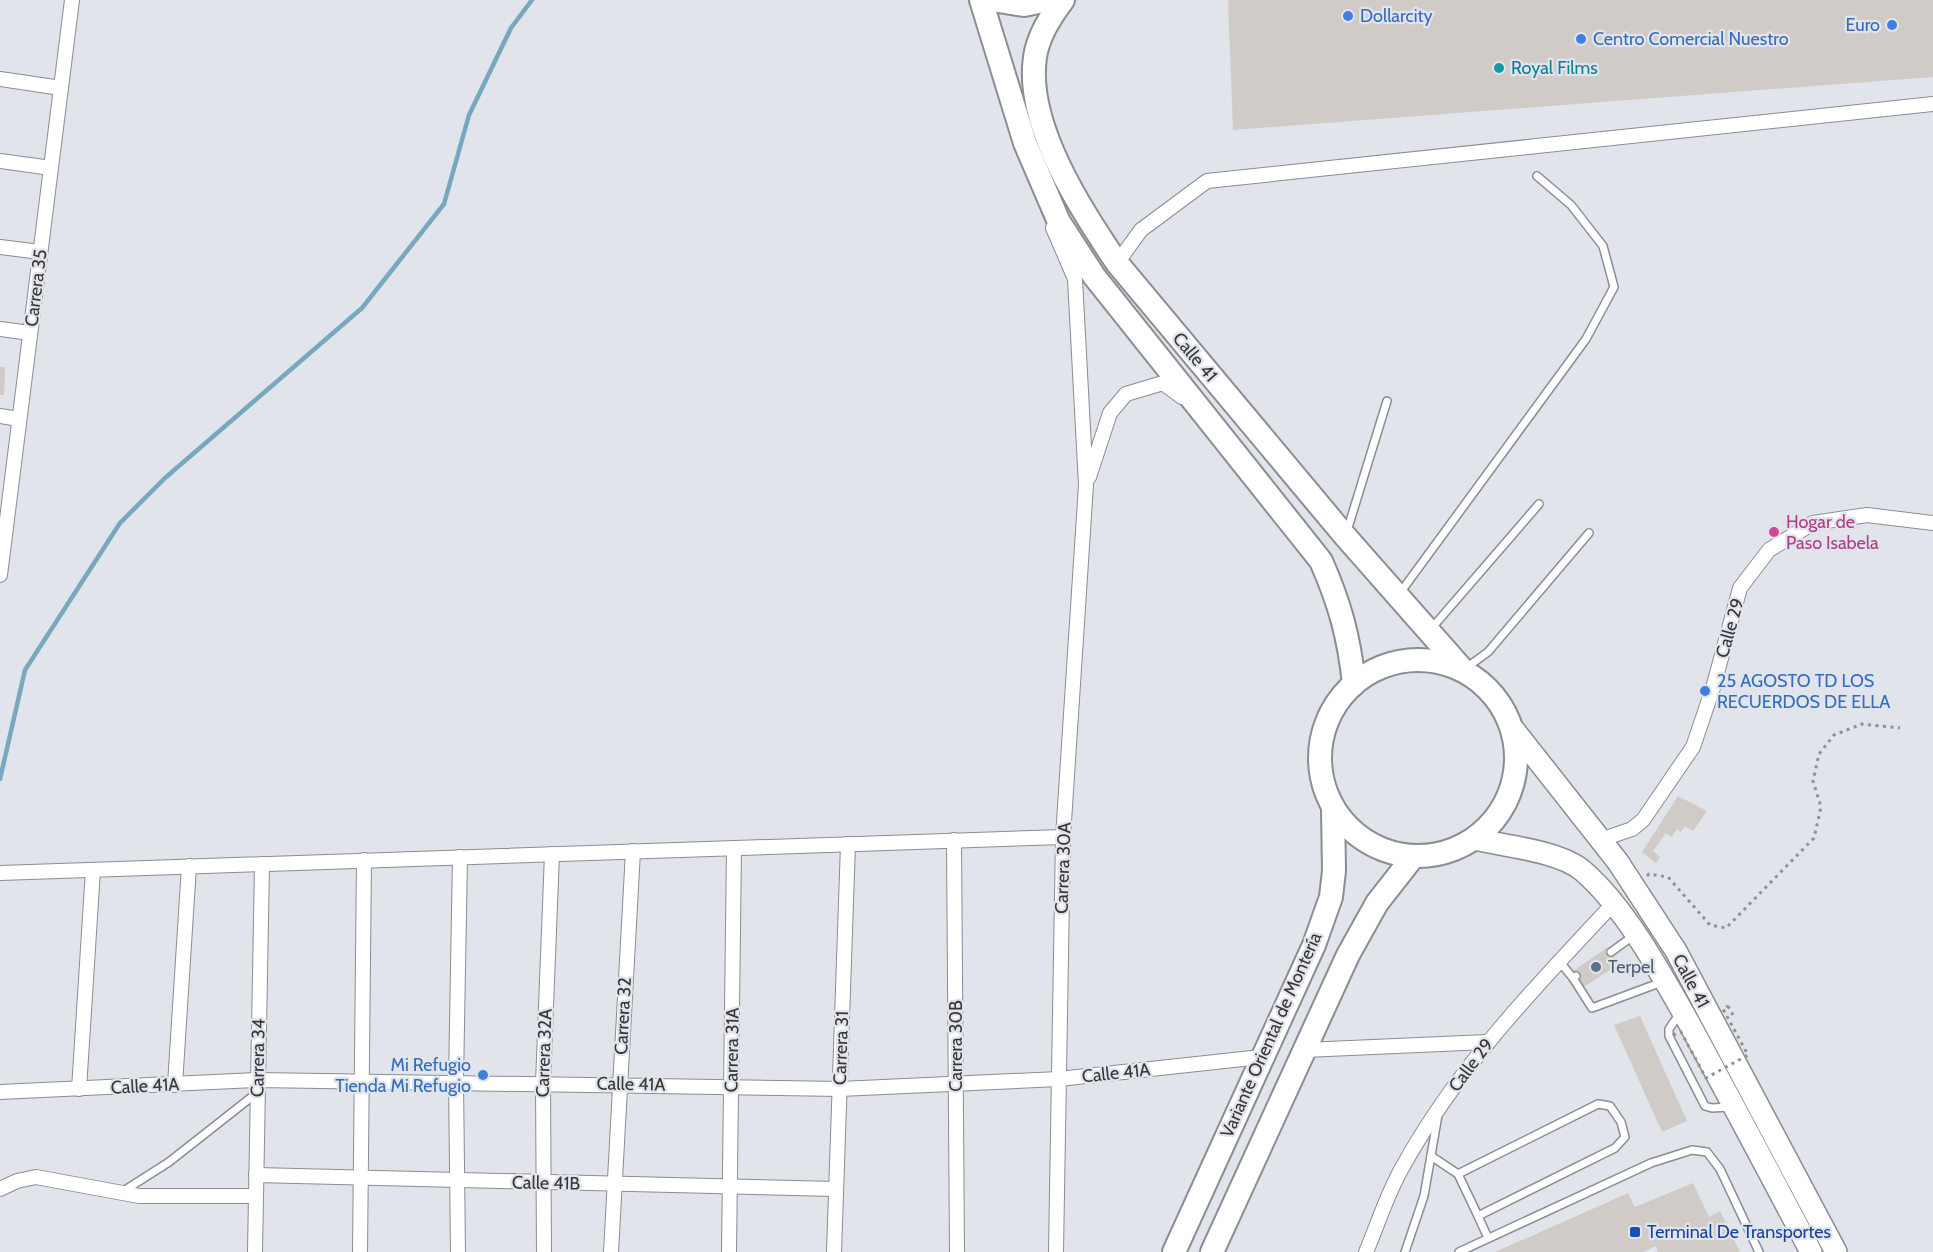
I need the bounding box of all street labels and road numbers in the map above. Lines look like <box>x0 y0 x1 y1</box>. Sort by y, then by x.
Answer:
street label: Carrera 35 <box>20 248 52 328</box>
street label: Calle 41 <box>1168 328 1222 386</box>
street label: Calle 29 <box>1711 596 1749 660</box>
street label: Carrera 30A <box>1050 822 1076 914</box>
street label: Variante Oriental de Montería <box>1216 929 1326 1141</box>
street label: Calle 41 <box>1668 950 1714 1012</box>
street label: Carrera 32 <box>610 977 636 1055</box>
street label: Carrera 30B <box>945 1000 967 1092</box>
street label: Carrera 31A <box>720 1007 744 1093</box>
street label: Carrera 32A <box>531 1008 557 1098</box>
street label: Carrera 31 <box>829 1011 853 1085</box>
street label: Carrera 34 <box>246 1019 270 1097</box>
street label: Calle 29 <box>1444 1034 1498 1096</box>
street label: Calle 41A <box>1081 1058 1151 1088</box>
street label: Calle 41A <box>596 1072 666 1096</box>
street label: Calle 41A <box>110 1073 180 1099</box>
street label: Calle 41B <box>512 1171 581 1195</box>

